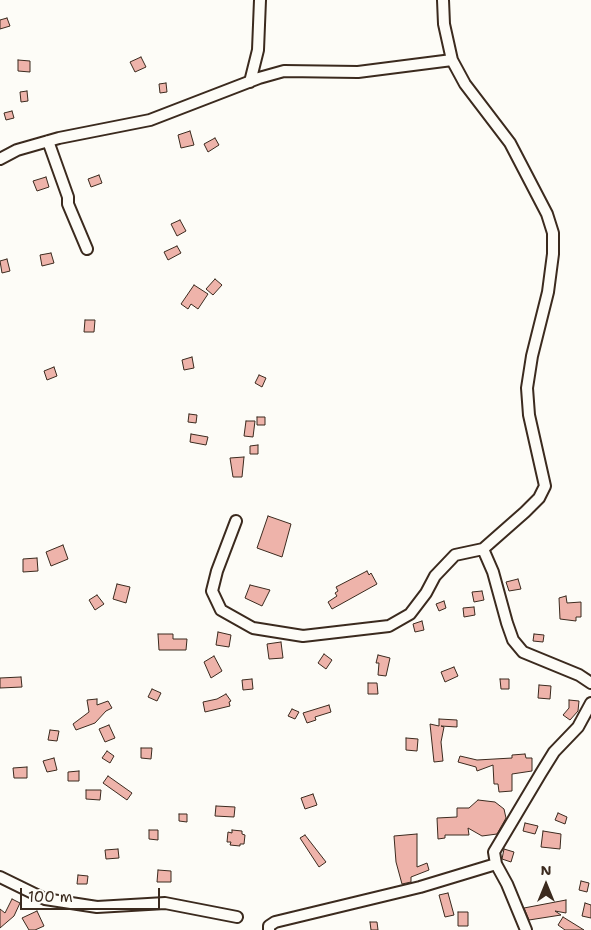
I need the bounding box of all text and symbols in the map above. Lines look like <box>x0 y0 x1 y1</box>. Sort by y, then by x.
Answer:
north arrow <box>521 860 571 910</box>
text: N <box>540 861 552 879</box>
scale bar <box>22 878 162 910</box>
text: 100 m <box>28 887 73 907</box>

